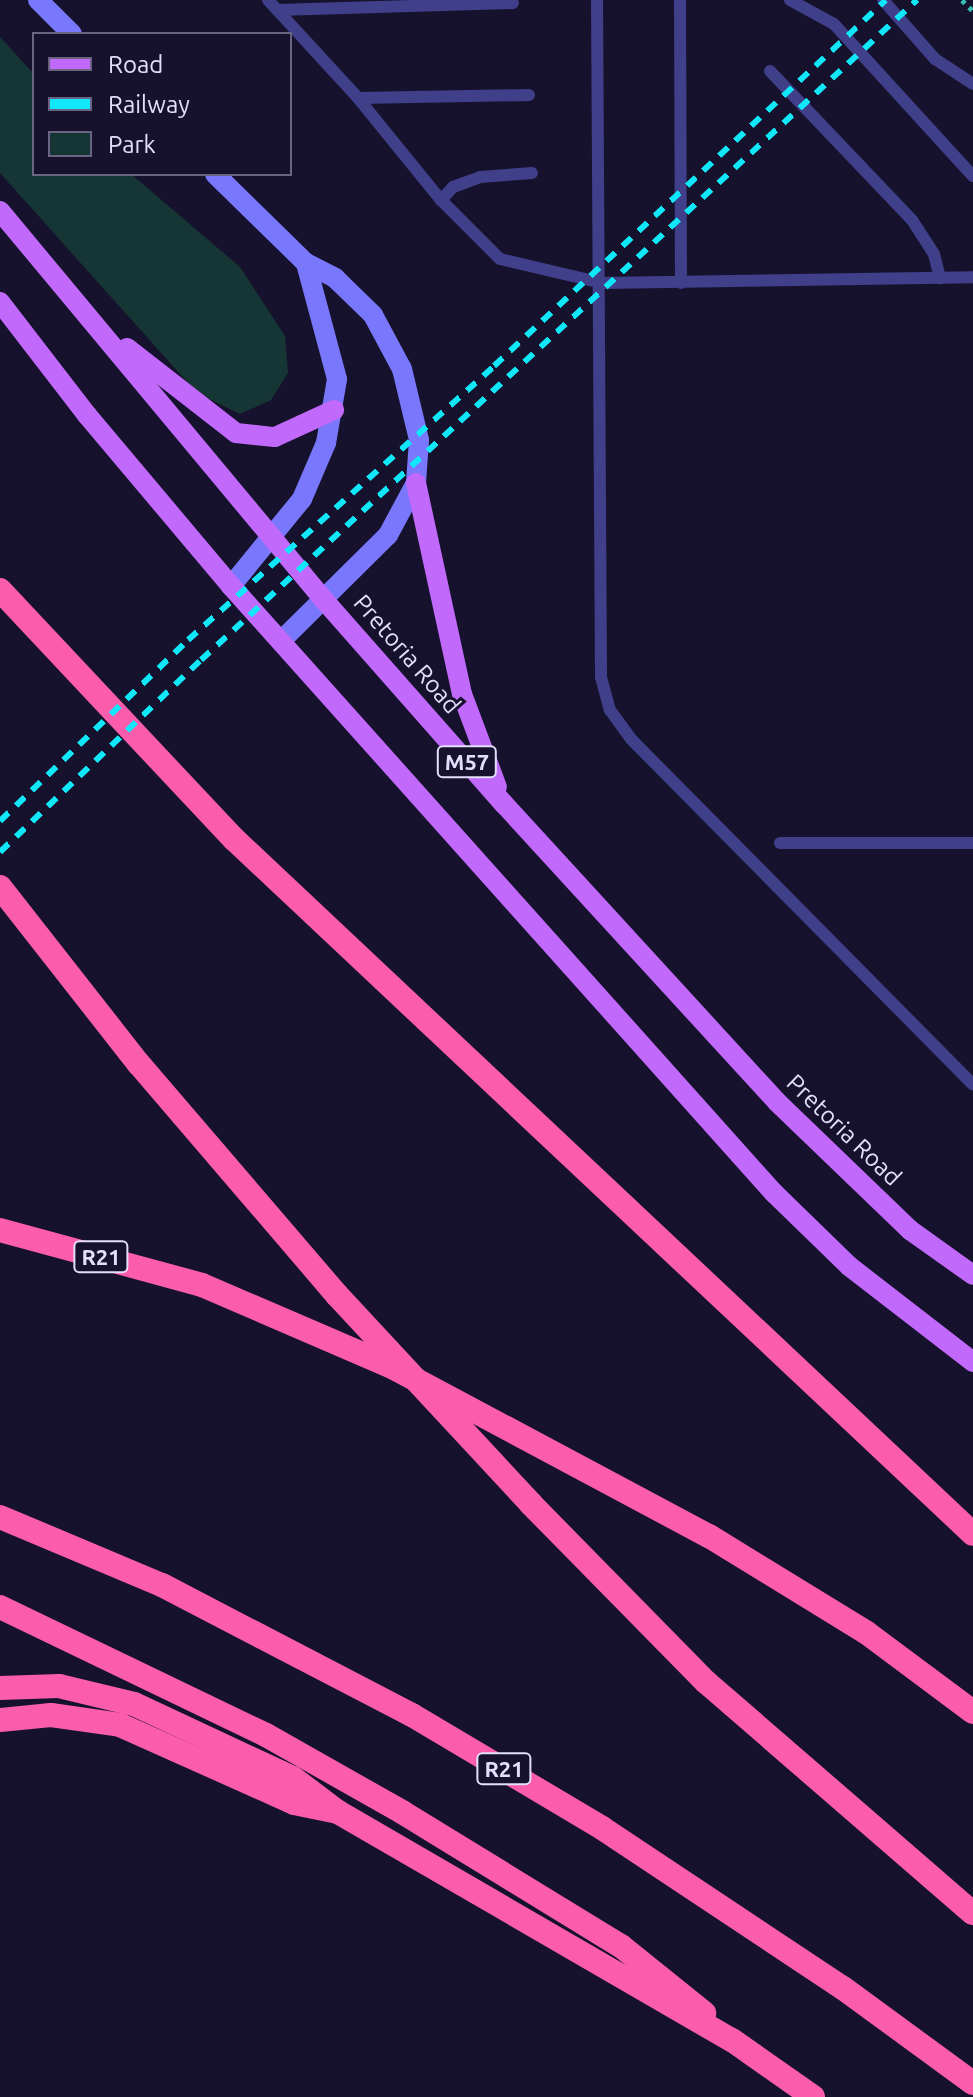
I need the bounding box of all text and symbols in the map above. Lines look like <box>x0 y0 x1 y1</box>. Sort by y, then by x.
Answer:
legend <box>32 32 292 176</box>
text: Road <box>108 51 163 78</box>
text: Railway <box>108 91 190 118</box>
text: Park <box>108 131 156 158</box>
street label: Pretoria Road <box>348 589 466 719</box>
road number: M57 <box>435 744 499 780</box>
street label: Pretoria Road <box>781 1068 907 1192</box>
road number: R21 <box>73 1239 129 1275</box>
road number: R21 <box>476 1751 532 1787</box>

